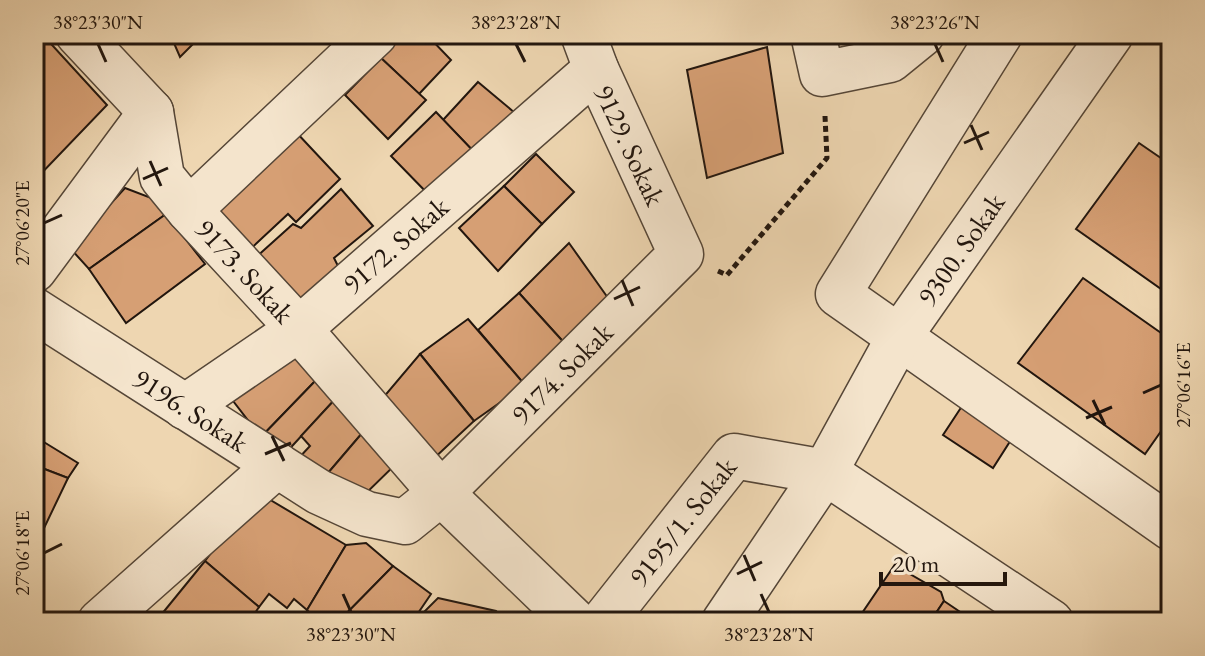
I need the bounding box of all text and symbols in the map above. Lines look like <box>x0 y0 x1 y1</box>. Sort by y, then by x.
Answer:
text: 38°23'30"N <box>53 9 143 35</box>
text: 38°23'28"N <box>471 9 561 35</box>
text: 38°23'26"N <box>890 9 980 35</box>
street label: 9129. Sokak <box>586 79 674 212</box>
text: 27°06'20"E <box>9 180 35 266</box>
street label: 9300. Sokak <box>909 185 1013 313</box>
street label: 9172. Sokak <box>335 188 457 301</box>
street label: 9173. Sokak <box>188 211 303 331</box>
street label: 9174. Sokak <box>503 314 621 432</box>
text: 27°06'16"E <box>1170 342 1196 428</box>
street label: 9196. Sokak <box>126 360 256 461</box>
street label: 9195/1. Sokak <box>620 449 745 593</box>
text: 27°06'18"E <box>9 510 35 596</box>
scale bar <box>881 536 1005 586</box>
text: 20 m <box>893 548 940 579</box>
text: 38°23'30"N <box>306 621 396 647</box>
text: 38°23'28"N <box>724 621 814 647</box>

